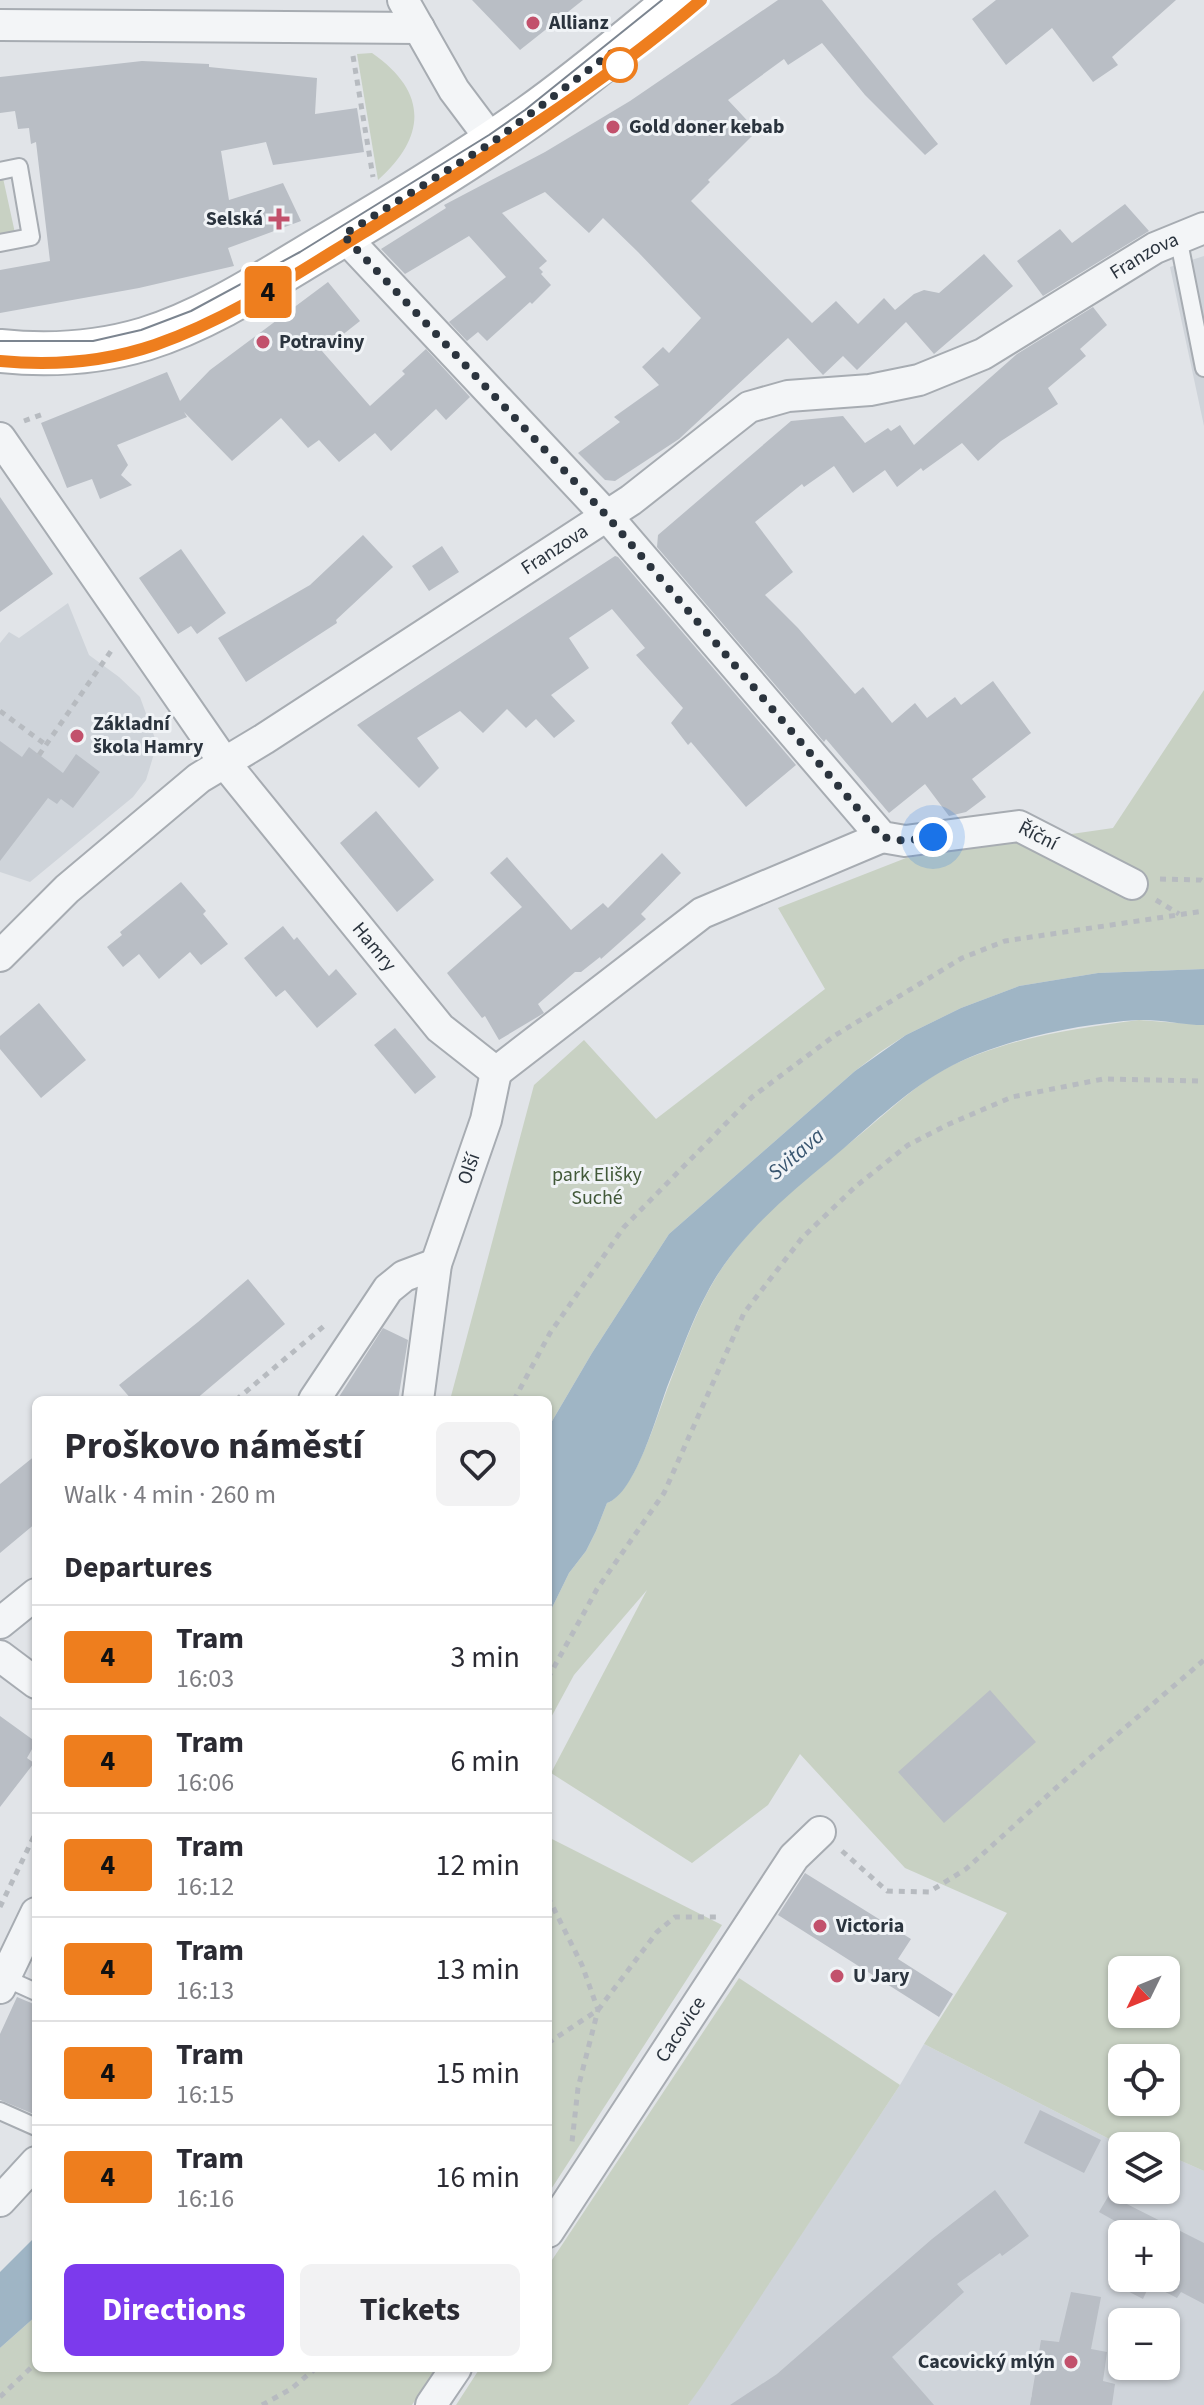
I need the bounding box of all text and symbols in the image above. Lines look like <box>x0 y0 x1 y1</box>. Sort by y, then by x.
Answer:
place label: Allianz <box>548 9 609 37</box>
marker: Allianz <box>524 14 542 32</box>
unlabelled marker <box>603 48 637 82</box>
place label: Gold doner kebab <box>629 113 784 141</box>
marker: Gold doner kebab <box>604 118 622 136</box>
place label: Selská <box>206 205 263 233</box>
marker: Selská <box>270 210 288 228</box>
street label: Franzova <box>1105 226 1183 287</box>
line badge: 4 <box>242 266 294 318</box>
text: 4 <box>261 272 275 312</box>
place label: Potraviny <box>279 328 365 356</box>
marker: Potraviny <box>254 333 272 351</box>
street label: Franzova <box>516 517 594 582</box>
place label: Základní škola Hamry <box>93 710 204 761</box>
marker: Základní škola Hamry <box>68 727 86 745</box>
street label: Říční <box>1013 814 1064 858</box>
your location <box>913 817 953 857</box>
street label: Hamry <box>345 916 403 978</box>
water label: Svitava <box>760 1120 832 1188</box>
street label: Olší <box>451 1148 488 1188</box>
park label: park Elišky Suché <box>552 1161 643 1212</box>
text: Proškovo náměstí <box>64 1419 363 1473</box>
button: heart <box>436 1422 520 1506</box>
text: Walk · 4 min · 260 m <box>64 1476 276 1513</box>
text: Departures <box>64 1546 212 1589</box>
text: Tram <box>176 1617 244 1660</box>
text: 3 min <box>450 1636 520 1679</box>
text: 4 <box>101 1637 115 1677</box>
text: 16:03 <box>176 1660 234 1697</box>
text: Tram <box>176 1721 244 1764</box>
text: 6 min <box>450 1740 520 1783</box>
text: 4 <box>101 1741 115 1781</box>
text: 16:06 <box>176 1764 234 1801</box>
text: Tram <box>176 1825 244 1868</box>
text: 12 min <box>436 1844 520 1887</box>
text: 4 <box>101 1845 115 1885</box>
text: 16:12 <box>176 1868 234 1905</box>
place label: Victoria <box>835 1912 904 1940</box>
marker: Victoria <box>811 1917 829 1935</box>
text: Tram <box>176 1929 244 1972</box>
text: 13 min <box>436 1948 520 1991</box>
text: 4 <box>101 1949 115 1989</box>
north arrow <box>1108 1956 1180 2028</box>
map controls <box>1108 1956 1180 2380</box>
place label: U Jary <box>853 1962 910 1990</box>
marker: U Jary <box>828 1967 846 1985</box>
text: 16:13 <box>176 1972 234 2009</box>
street label: Cacovice <box>649 1991 713 2068</box>
text: Tram <box>176 2033 244 2076</box>
button: locate <box>1108 2044 1180 2116</box>
text: 15 min <box>436 2052 520 2095</box>
text: 4 <box>101 2053 115 2093</box>
text: 16:15 <box>176 2076 234 2113</box>
button: layers <box>1108 2132 1180 2204</box>
text: Tram <box>176 2137 244 2180</box>
text: 16 min <box>436 2156 520 2199</box>
text: 4 <box>101 2157 115 2197</box>
text: 16:16 <box>176 2180 234 2217</box>
button: + <box>1108 2220 1180 2292</box>
button: Directions <box>64 2264 284 2356</box>
button: Tickets <box>300 2264 520 2356</box>
button: − <box>1108 2308 1180 2380</box>
place label: Cacovický mlýn <box>918 2348 1055 2376</box>
marker: Cacovický mlýn <box>1062 2353 1080 2371</box>

